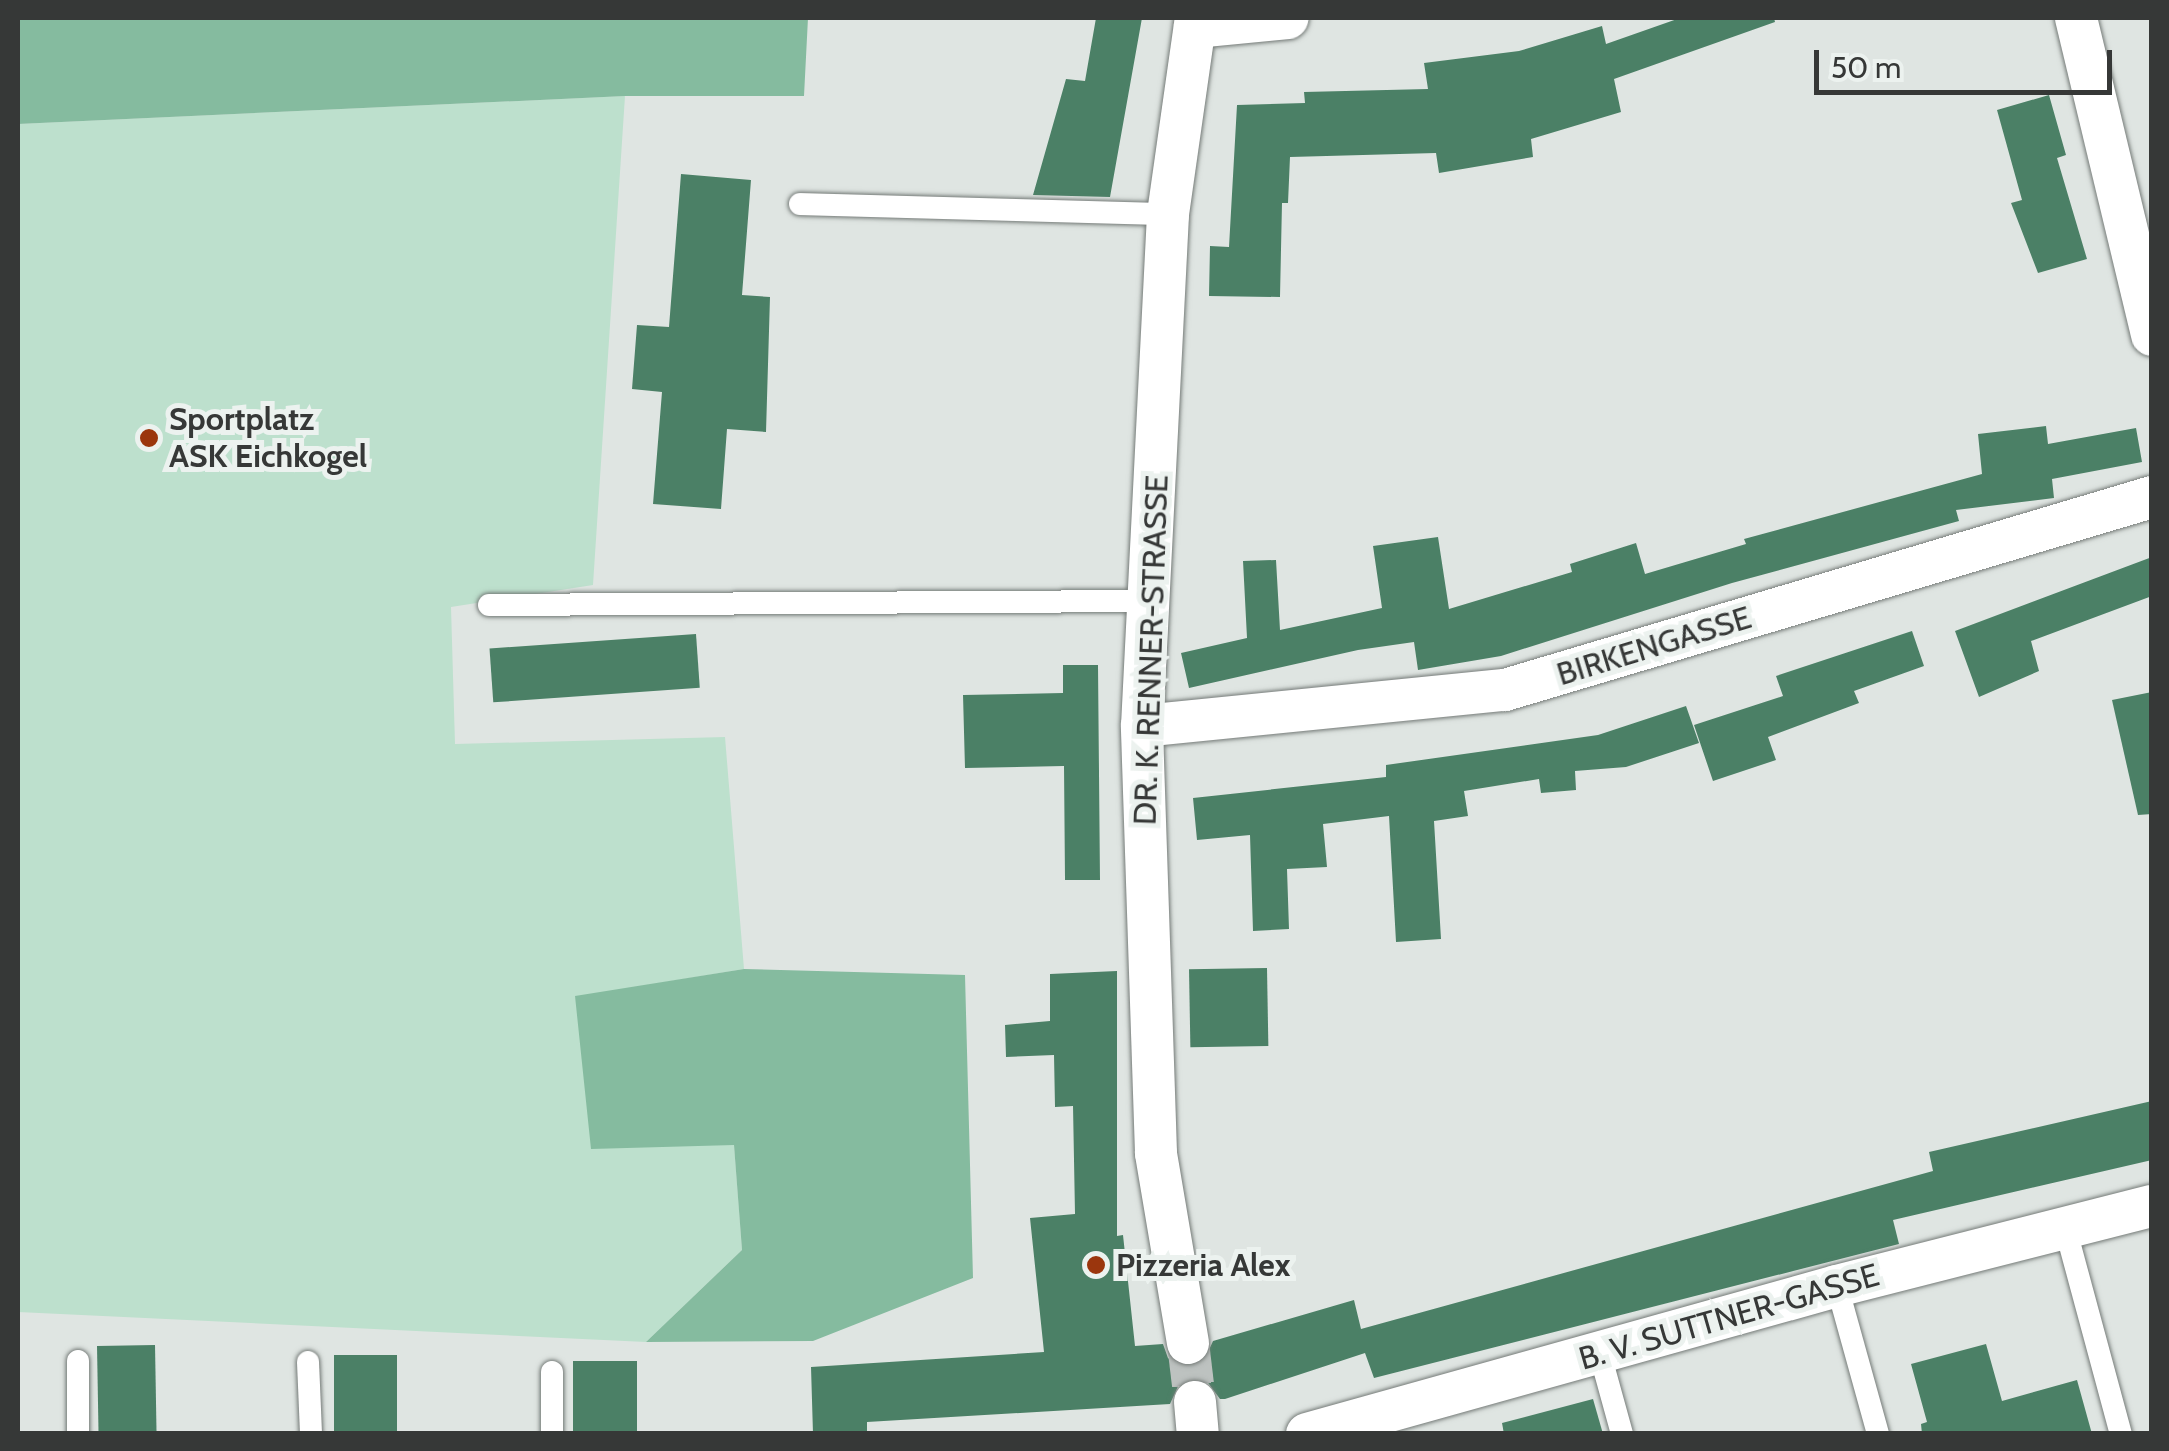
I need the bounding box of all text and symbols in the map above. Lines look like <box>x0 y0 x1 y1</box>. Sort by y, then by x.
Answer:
scale bar <box>1819 30 2116 92</box>
text: 50 m <box>1831 49 1901 86</box>
place label: Sportplatz ASK Eichkogel <box>169 401 367 476</box>
marker: Sportplatz ASK Eichkogel <box>138 427 160 449</box>
street label: DR. K. RENNER-STRASSE <box>1126 474 1176 826</box>
street label: BIRKENGASSE <box>1552 598 1756 694</box>
place label: Pizzeria Alex <box>1116 1246 1290 1284</box>
marker: Pizzeria Alex <box>1085 1254 1107 1276</box>
street label: B. V. SUTTNER-GASSE <box>1575 1256 1883 1378</box>

